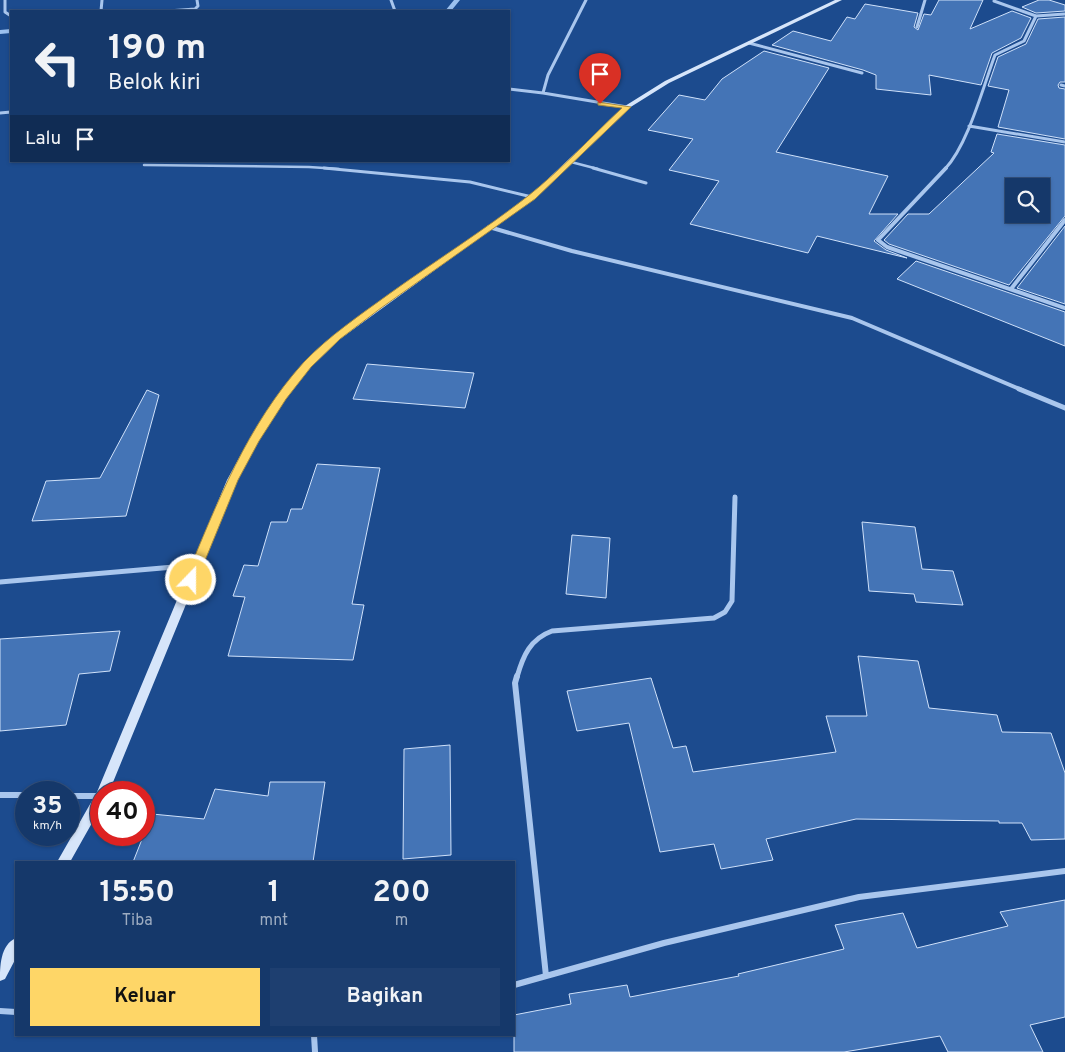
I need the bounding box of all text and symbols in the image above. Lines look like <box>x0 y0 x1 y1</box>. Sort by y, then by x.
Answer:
text: 190 m <box>108 27 206 71</box>
icon: left <box>25 30 90 95</box>
pin <box>579 53 621 104</box>
icon: arrive <box>586 60 614 88</box>
text: Belok kiri <box>108 70 201 97</box>
icon: arrive <box>71 125 99 153</box>
text: Lalu <box>25 127 61 151</box>
map controls <box>1005 178 1050 223</box>
button: search <box>1005 178 1050 223</box>
position arrow <box>164 553 216 605</box>
speed limit sign: 40 <box>90 781 155 846</box>
text: 35 <box>32 791 63 823</box>
text: km/h <box>33 818 62 834</box>
text: 15:50 <box>99 875 175 912</box>
text: 1 <box>268 875 280 912</box>
text: 200 <box>373 875 431 912</box>
text: Tiba <box>122 911 153 931</box>
text: mnt <box>260 911 288 931</box>
text: m <box>395 911 408 931</box>
button: Keluar <box>30 968 260 1026</box>
button: Bagikan <box>270 968 500 1026</box>

